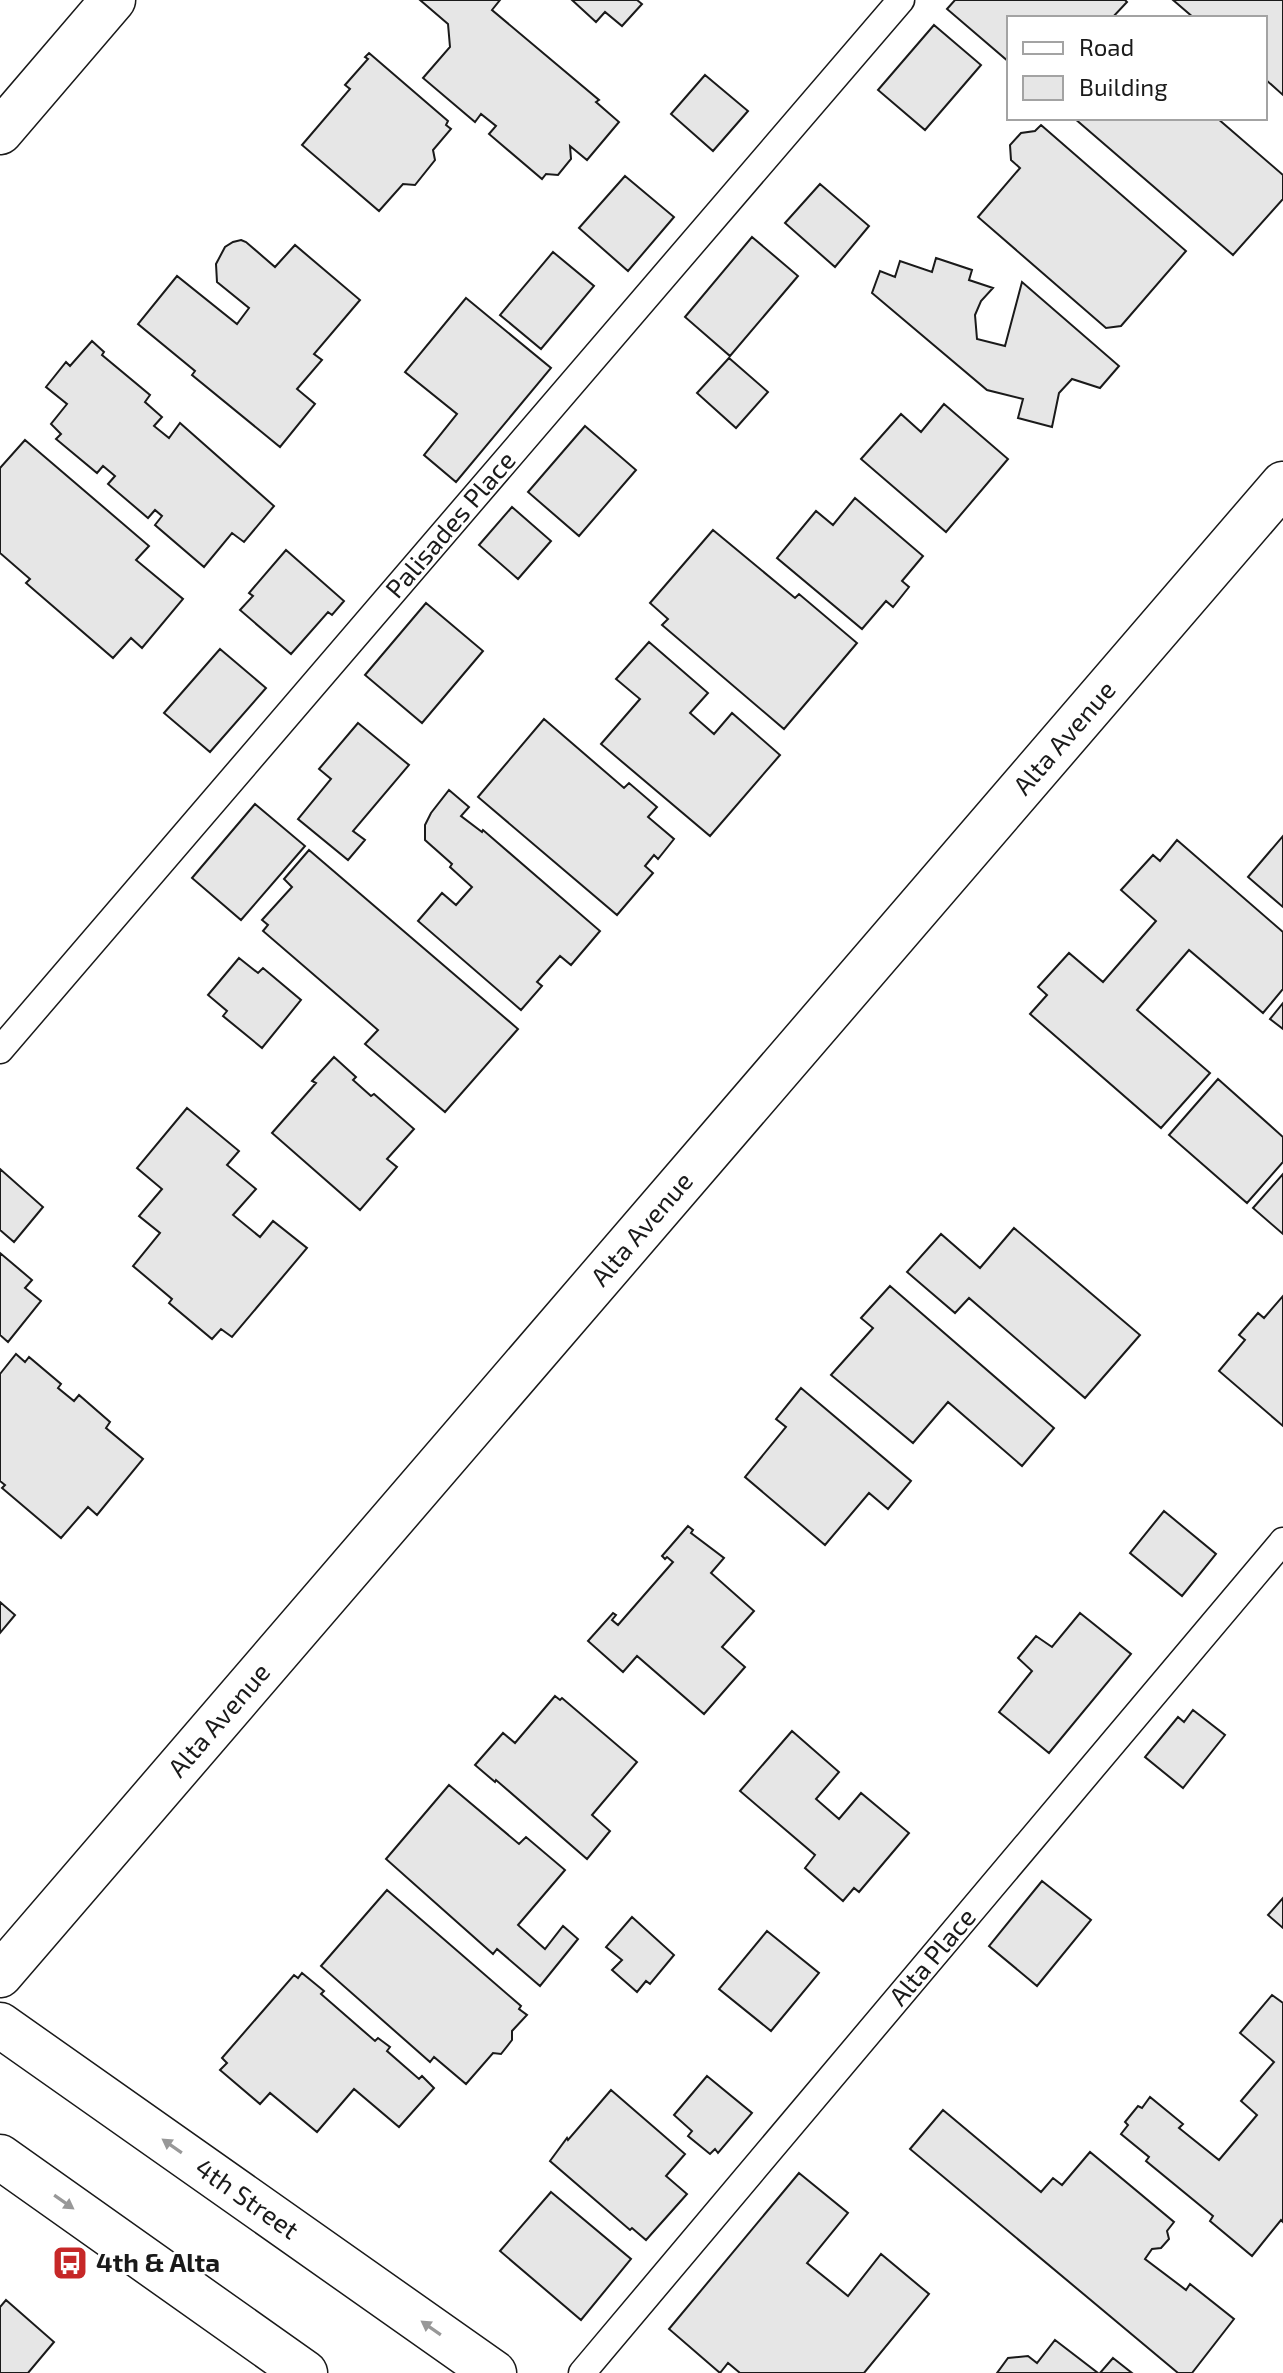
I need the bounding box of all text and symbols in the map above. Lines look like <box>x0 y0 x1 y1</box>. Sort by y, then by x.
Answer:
legend <box>1007 16 1267 120</box>
text: Road <box>1079 32 1134 61</box>
text: Building <box>1079 72 1168 101</box>
street label: Palisades Place <box>378 444 521 603</box>
street label: Alta Avenue <box>1006 674 1121 800</box>
street label: Alta Avenue <box>583 1165 698 1291</box>
street label: Alta Avenue <box>161 1656 276 1783</box>
street label: Alta Place <box>882 1901 981 2011</box>
one-way arrow <box>162 2139 183 2154</box>
street label: 4th Street <box>190 2151 305 2245</box>
one-way arrow <box>53 2194 74 2209</box>
bus stop icon: 4th & Alta <box>51 2244 89 2282</box>
place label: 4th & Alta <box>96 2246 220 2277</box>
one-way arrow <box>420 2321 441 2336</box>

